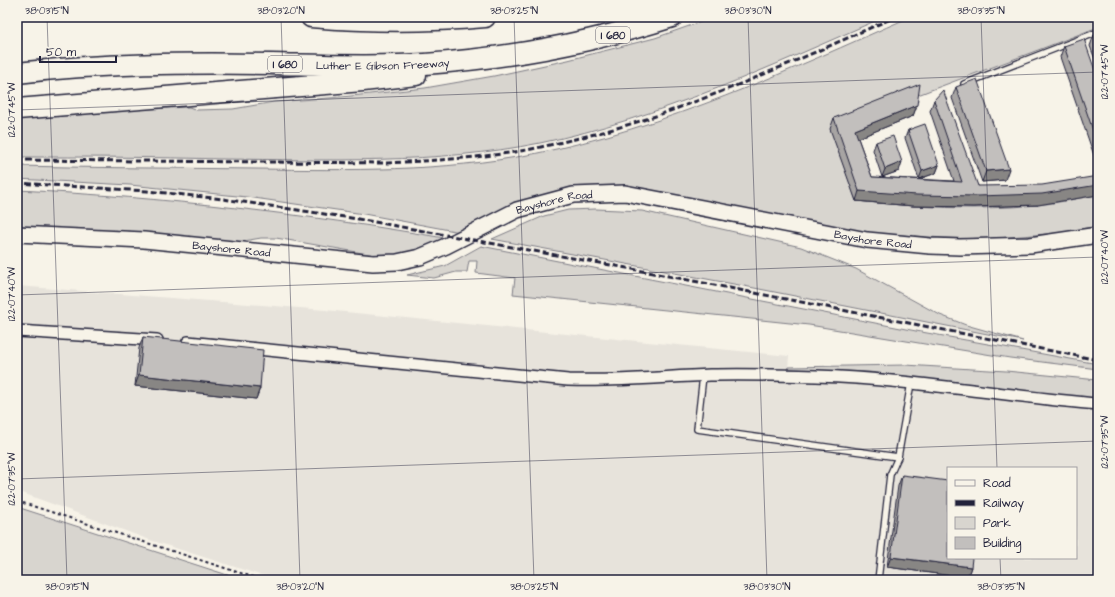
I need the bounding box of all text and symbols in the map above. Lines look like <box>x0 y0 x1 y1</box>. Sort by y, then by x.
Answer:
text: 38°03'15"N <box>25 4 69 18</box>
text: 38°03'20"N <box>257 4 305 18</box>
text: 38°03'25"N <box>490 4 538 18</box>
text: 38°03'30"N <box>725 4 771 18</box>
text: 38°03'35"N <box>957 4 1005 18</box>
road number: I 680 <box>596 27 630 43</box>
scale bar <box>40 38 116 64</box>
text: 50 m <box>46 44 77 61</box>
text: 122°07'45"W <box>1098 44 1112 99</box>
street label: Luther E Gibson Freeway <box>316 55 450 74</box>
road number: I 680 <box>268 56 302 72</box>
text: 122°07'45"W <box>5 82 19 137</box>
street label: Bayshore Road <box>514 187 593 218</box>
street label: Bayshore Road <box>833 227 913 252</box>
text: 122°07'40"W <box>1098 229 1112 284</box>
street label: Bayshore Road <box>192 238 271 261</box>
text: 122°07'40"W <box>5 266 19 321</box>
text: 122°07'35"W <box>1098 415 1112 468</box>
text: 122°07'35"W <box>5 452 19 505</box>
legend <box>947 467 1077 559</box>
text: Road <box>983 475 1011 492</box>
text: Railway <box>983 495 1024 513</box>
text: Park <box>983 515 1011 532</box>
text: Building <box>983 535 1021 553</box>
text: 38°03'15"N <box>45 580 89 594</box>
text: 38°03'20"N <box>276 580 324 594</box>
text: 38°03'25"N <box>510 580 558 594</box>
text: 38°03'30"N <box>744 580 790 594</box>
text: 38°03'35"N <box>977 580 1025 594</box>

